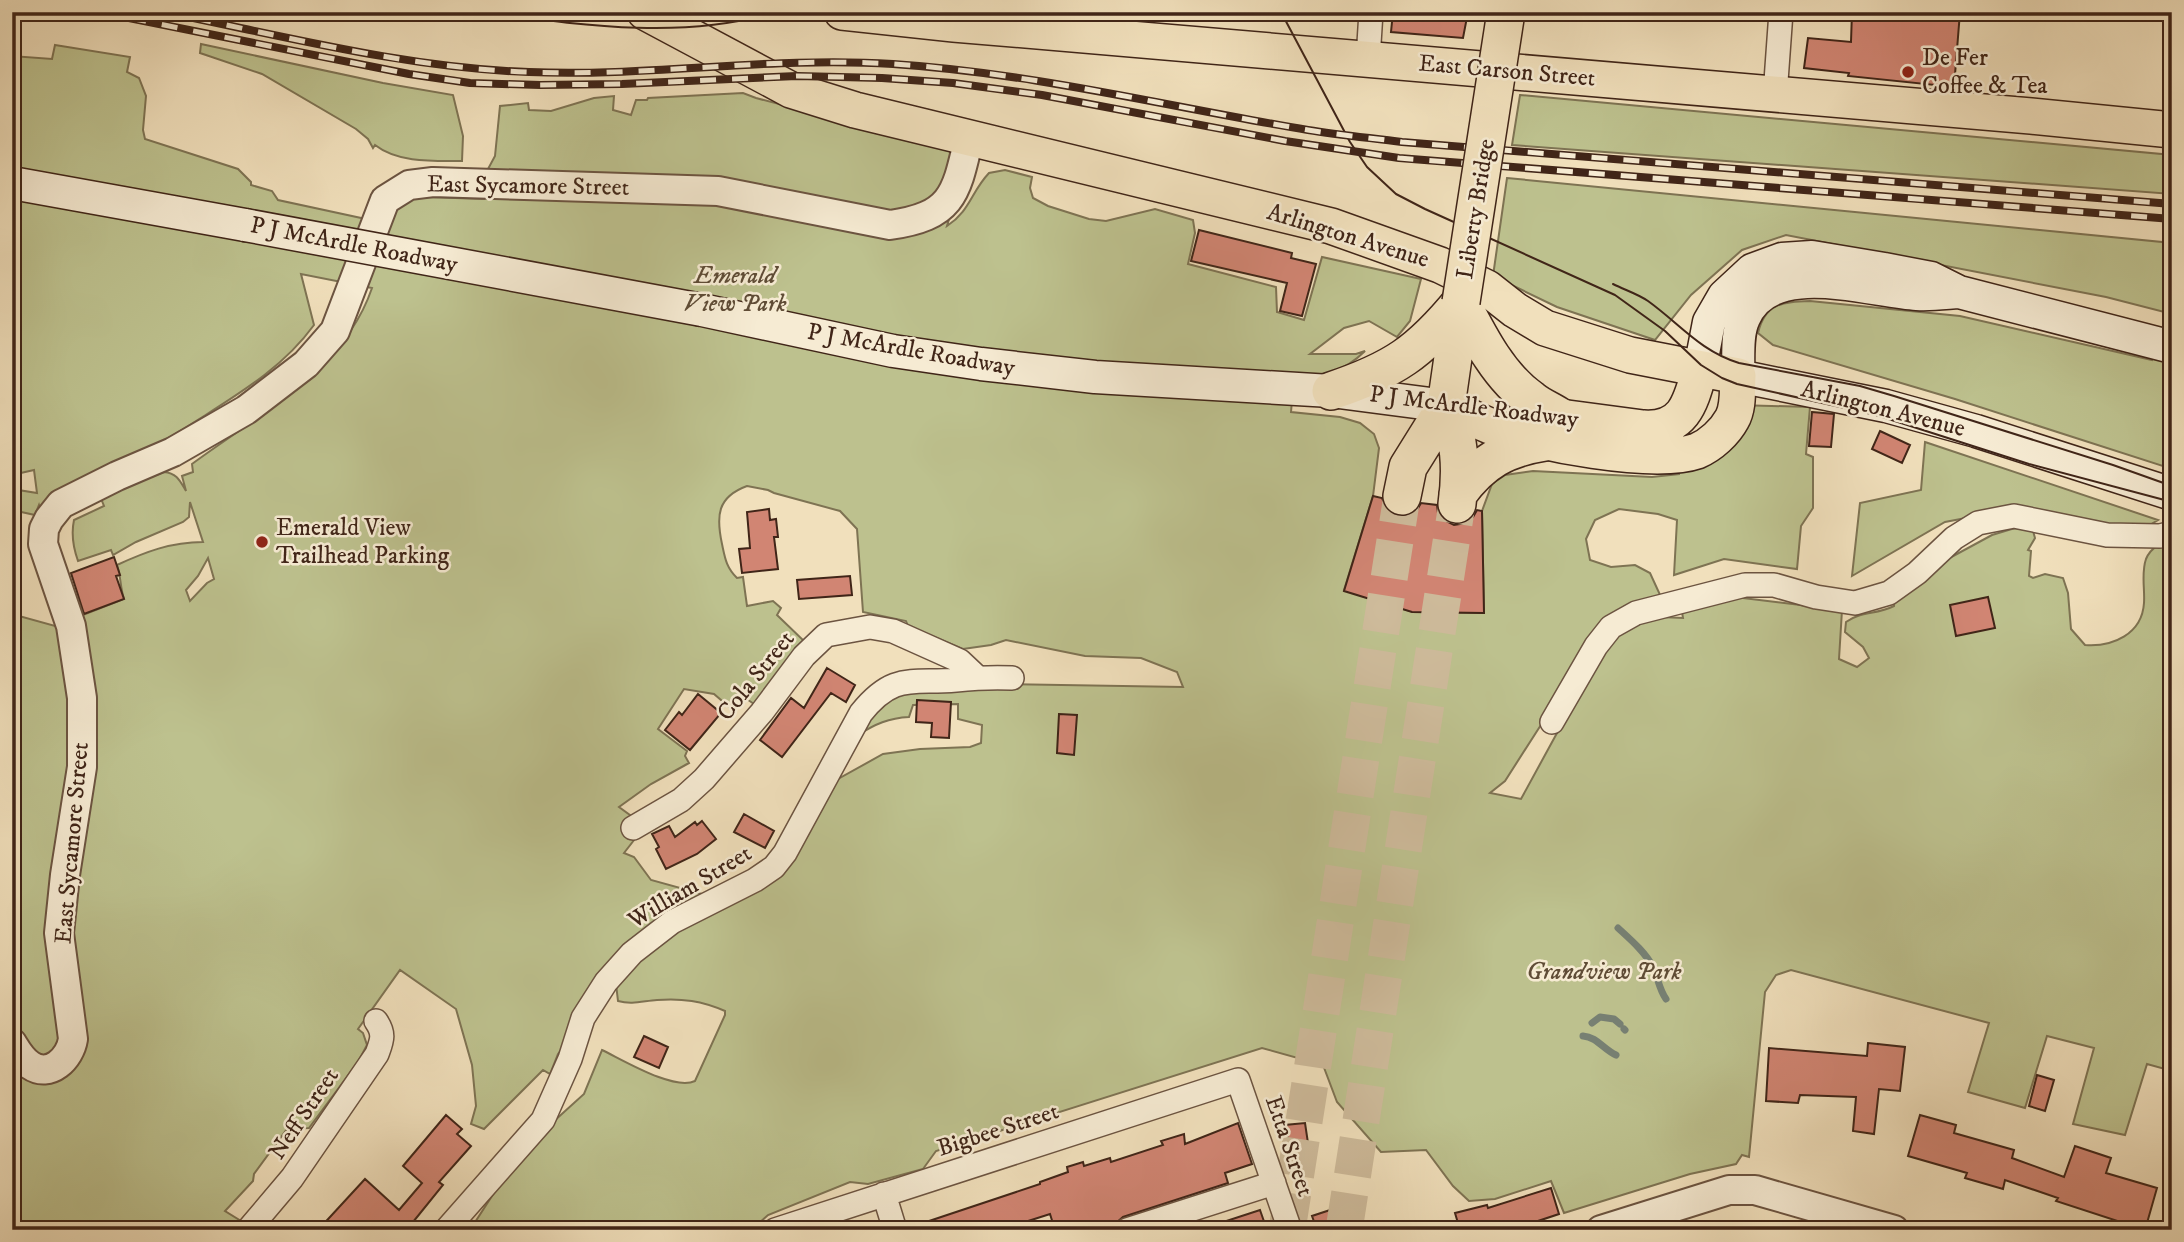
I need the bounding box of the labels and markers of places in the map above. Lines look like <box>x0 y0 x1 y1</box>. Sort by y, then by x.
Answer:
place label: De Fer Coffee & Tea <box>1922 43 2048 101</box>
marker: De Fer Coffee & Tea <box>1900 64 1916 80</box>
place label: Emerald View Trailhead Parking <box>276 513 450 571</box>
marker: Emerald View Trailhead Parking <box>254 534 270 550</box>

